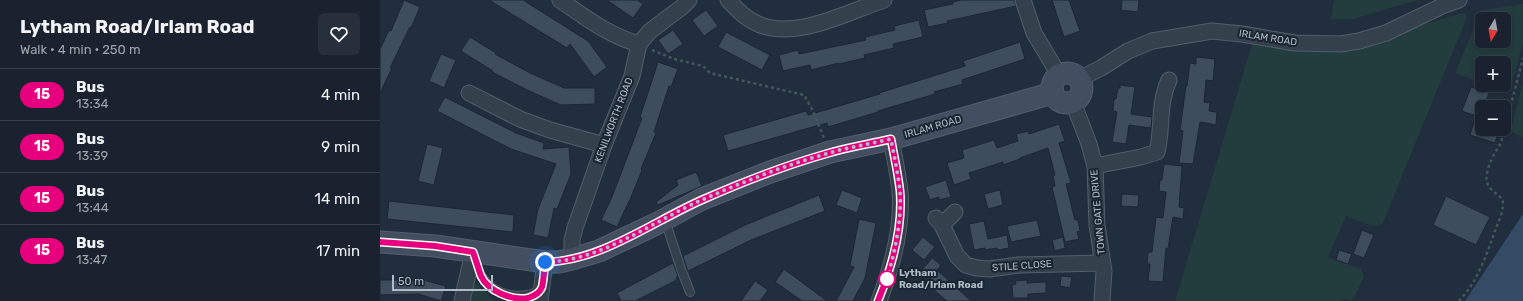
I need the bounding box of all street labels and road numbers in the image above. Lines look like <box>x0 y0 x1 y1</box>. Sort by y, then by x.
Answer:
street label: IRLAM ROAD <box>1238 27 1298 49</box>
street label: KENILWORTH ROAD <box>592 76 636 164</box>
street label: IRLAM ROAD <box>903 113 963 141</box>
street label: TOWN GATE DRIVE <box>1088 169 1108 255</box>
street label: STILE CLOSE <box>992 258 1052 274</box>

